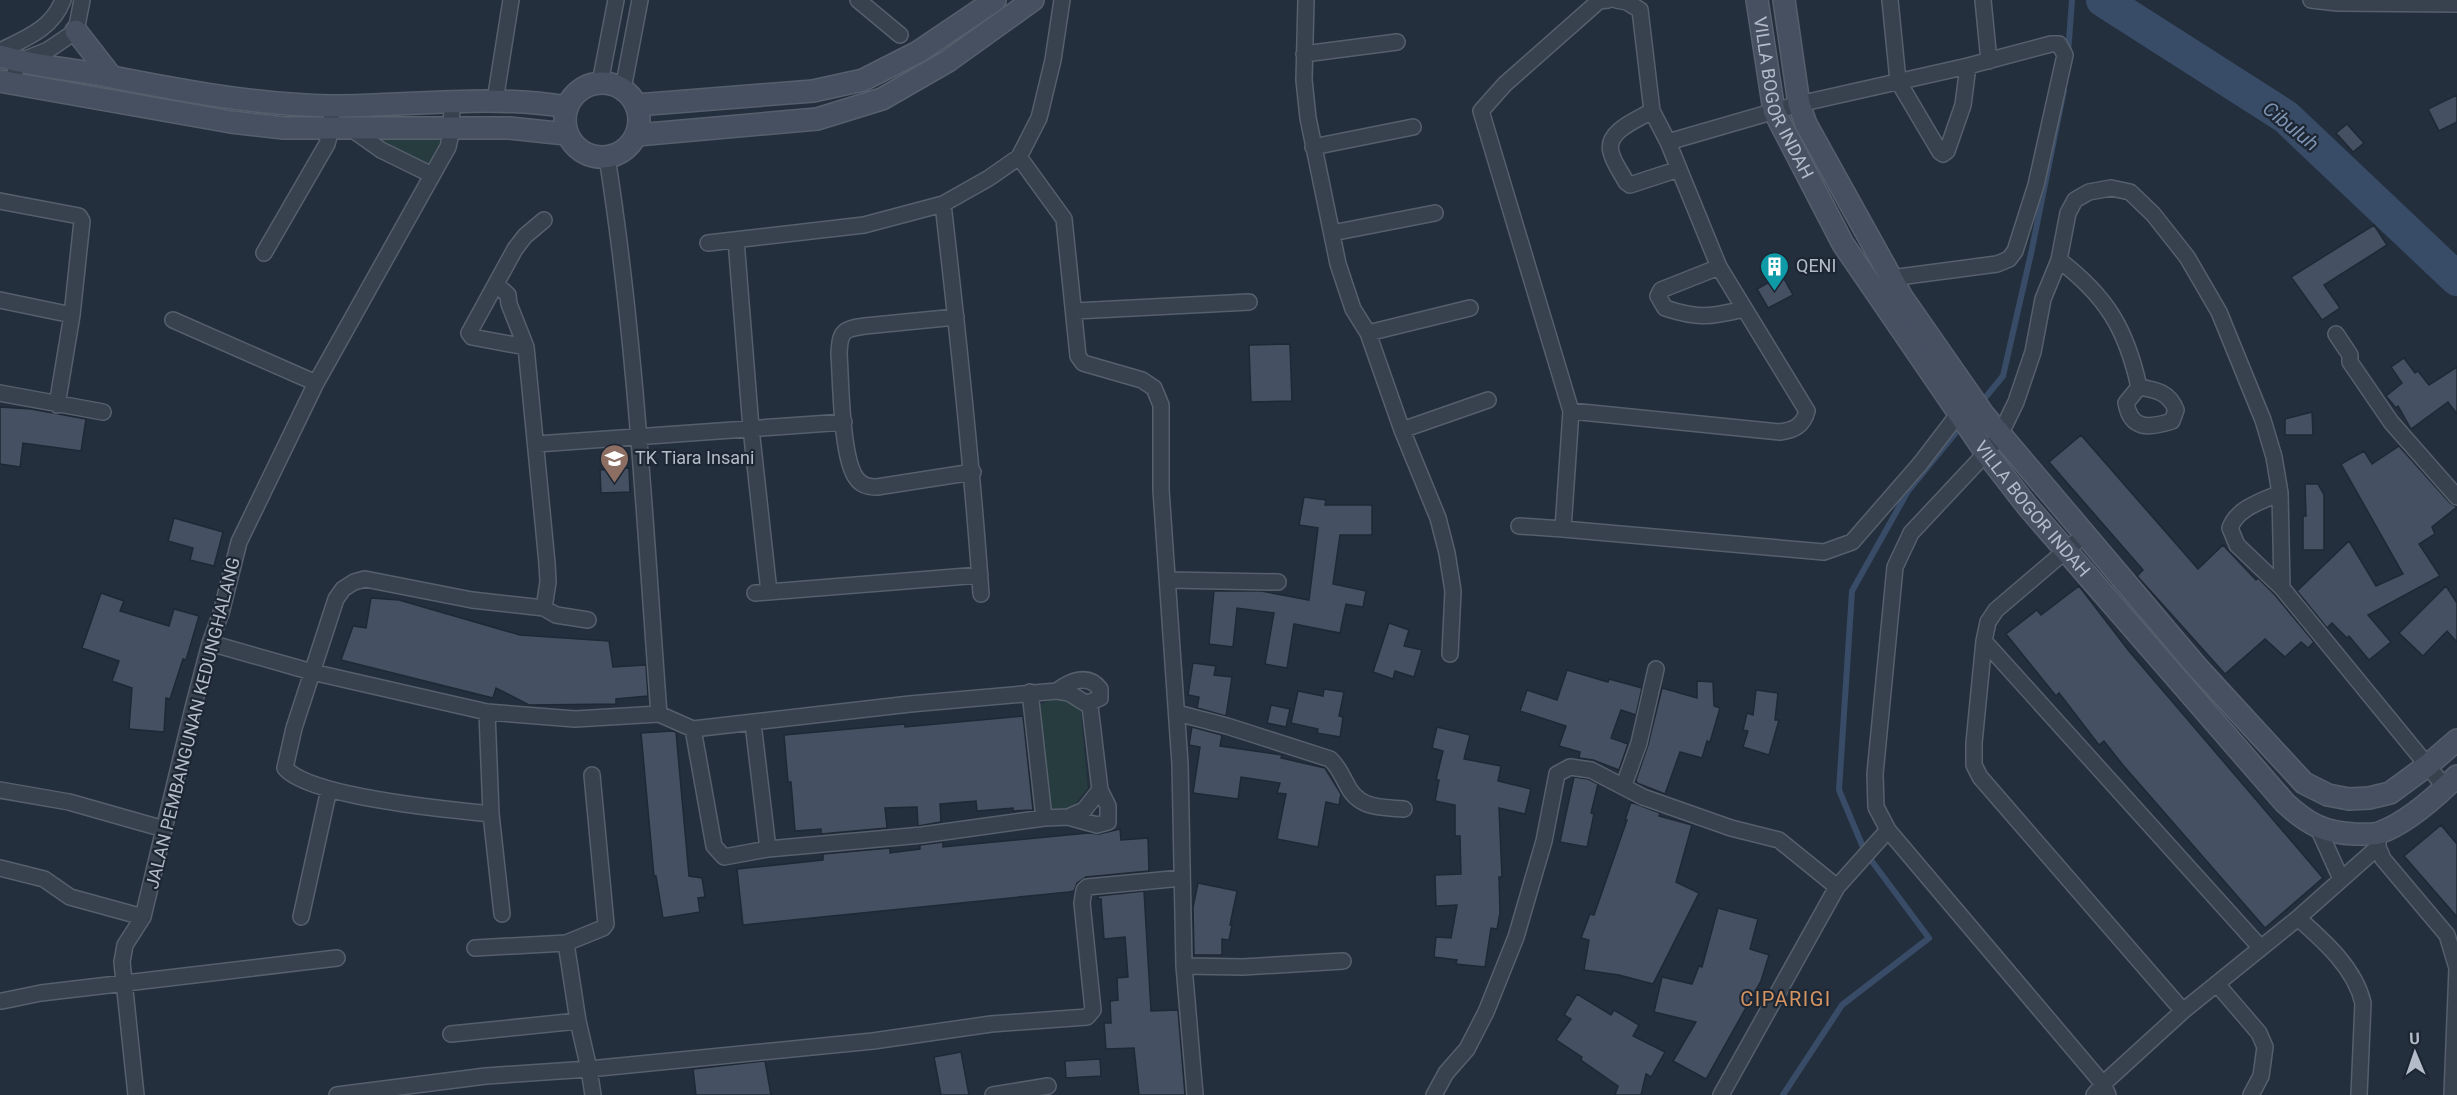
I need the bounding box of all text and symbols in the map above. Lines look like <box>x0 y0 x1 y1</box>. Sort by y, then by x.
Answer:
street label: VILLA BOGOR INDAH <box>1750 15 1818 182</box>
water label: Cibuluh <box>2258 96 2324 156</box>
building icon: QENI <box>1759 250 1791 292</box>
place label: QENI <box>1796 255 1836 276</box>
street label: VILLA BOGOR INDAH <box>1971 437 2095 581</box>
school or university icon: TK Tiara Insani <box>598 442 630 484</box>
place label: TK Tiara Insani <box>635 447 754 468</box>
street label: JALAN PEMBANGUNAN KEDUNGHALANG <box>141 555 244 891</box>
district label: CIPARIGI <box>1740 987 1832 1011</box>
north arrow <box>2385 1023 2445 1083</box>
text: U <box>2409 1029 2420 1048</box>

